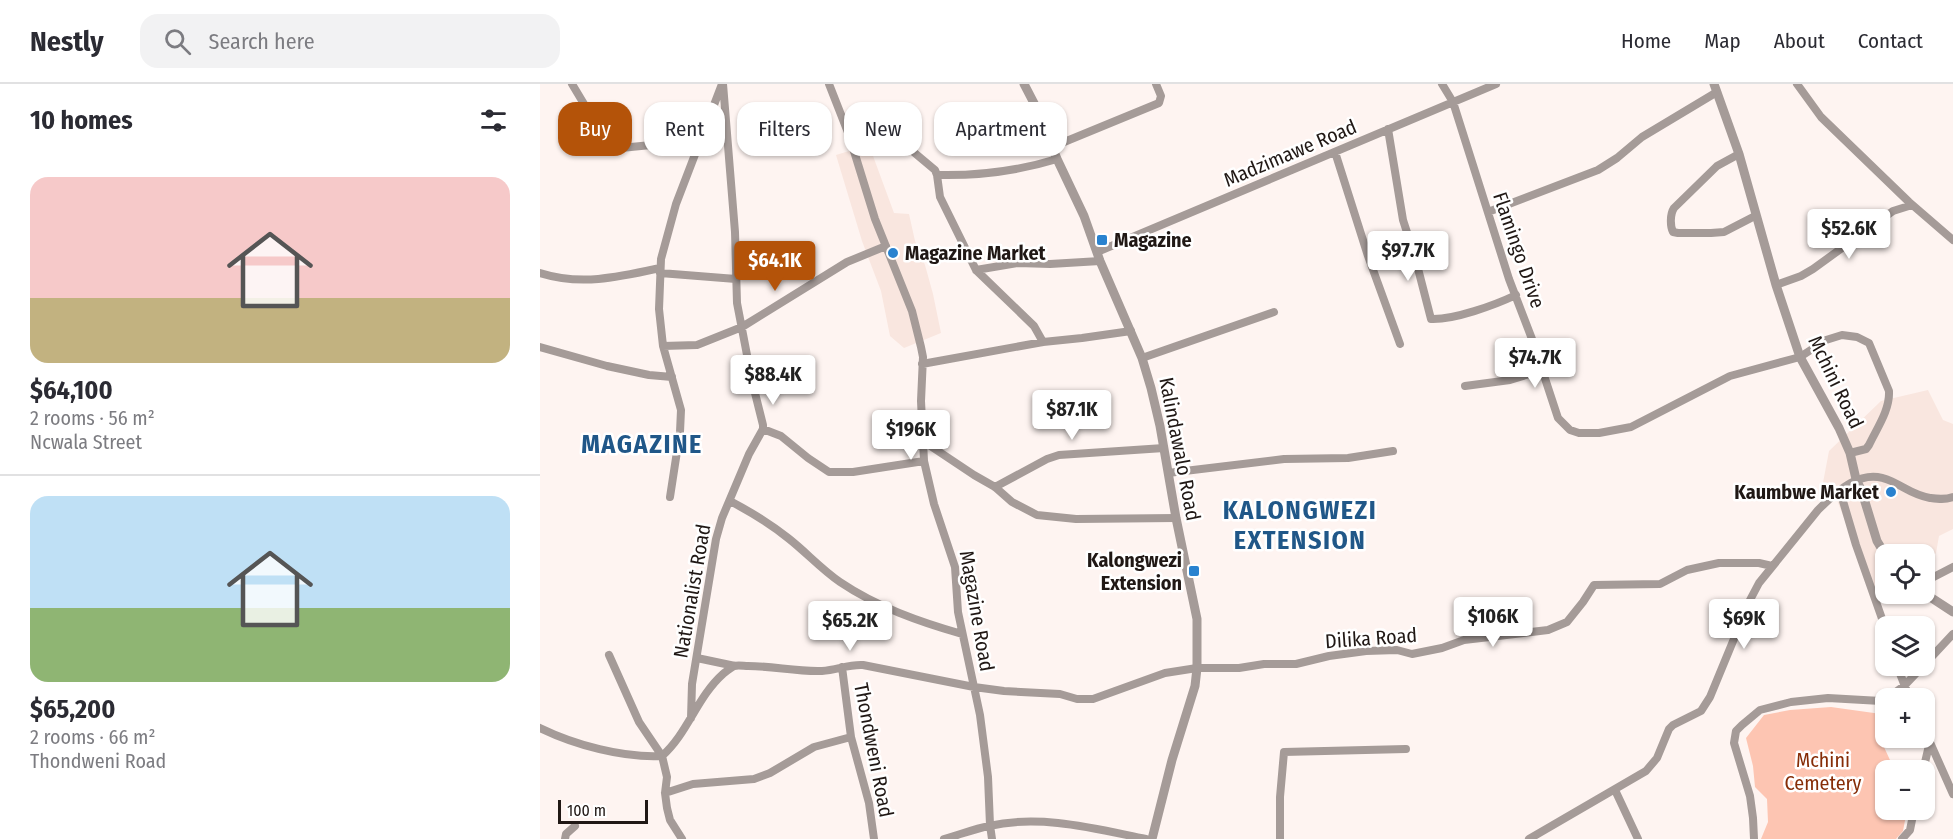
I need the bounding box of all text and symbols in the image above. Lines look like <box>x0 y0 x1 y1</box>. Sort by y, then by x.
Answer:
search box <box>140 14 560 68</box>
text: Nestly <box>30 25 104 58</box>
icon: search <box>161 25 194 58</box>
text: Search here <box>209 28 315 55</box>
text: Home <box>1621 28 1671 54</box>
text: Map <box>1704 28 1741 54</box>
text: About <box>1774 28 1825 54</box>
text: Contact <box>1858 28 1923 54</box>
chip: Buy <box>558 102 632 156</box>
chip: Rent <box>644 102 725 156</box>
chip: Filters <box>737 102 832 156</box>
chip: New <box>844 102 922 156</box>
chip: Apartment <box>934 102 1067 156</box>
icon: filters <box>477 104 510 137</box>
text: 10 homes <box>30 105 133 136</box>
street label: Madzimawe Road <box>1220 114 1360 192</box>
street label: Flamingo Drive <box>1488 189 1550 311</box>
pin: $52.6K <box>1800 209 1898 260</box>
icon: home <box>216 216 324 324</box>
text: $52.6K <box>1821 216 1877 240</box>
place label: Magazine <box>1114 228 1192 252</box>
pin: $97.7K <box>1359 231 1457 282</box>
marker: Magazine <box>1095 233 1109 247</box>
text: $97.7K <box>1381 238 1435 262</box>
pin: $64.1K <box>726 241 824 292</box>
place label: Magazine Market <box>905 241 1047 265</box>
marker: Magazine Market <box>886 246 900 260</box>
text: $64.1K <box>748 248 802 272</box>
street label: Mchini Road <box>1803 332 1869 432</box>
pin: $74.7K <box>1486 338 1584 389</box>
text: $74.7K <box>1509 345 1561 369</box>
pin: $88.4K <box>724 355 822 406</box>
text: $88.4K <box>744 362 802 386</box>
text: $64,100 <box>30 375 113 406</box>
street label: Kalindawalo Road <box>1154 375 1206 523</box>
pin: $87.1K <box>1023 390 1121 441</box>
text: $87.1K <box>1046 397 1098 421</box>
text: 2 rooms · 56 m² <box>30 406 155 430</box>
pin: $196K <box>869 410 953 461</box>
text: $196K <box>886 417 936 441</box>
district label: MAGAZINE <box>581 429 703 460</box>
text: Ncwala Street <box>30 430 142 454</box>
place label: Kaumbwe Market <box>1734 480 1880 504</box>
marker: Kaumbwe Market <box>1884 485 1898 499</box>
district label: KALONGWEZI EXTENSION <box>1223 495 1377 556</box>
street label: Nationalist Road <box>668 522 716 660</box>
icon: home <box>216 535 324 643</box>
map controls <box>1875 544 1935 820</box>
button: locate <box>1875 544 1935 604</box>
place label: Kalongwezi Extension <box>1087 548 1182 595</box>
street label: Magazine Road <box>955 549 999 673</box>
marker: Kalongwezi Extension <box>1187 564 1201 578</box>
pin: $106K <box>1451 597 1535 648</box>
pin: $69K <box>1708 599 1780 650</box>
pin: $65.2K <box>801 601 899 652</box>
text: $106K <box>1468 604 1518 628</box>
text: $69K <box>1723 606 1765 630</box>
text: $65.2K <box>822 608 878 632</box>
button: layers <box>1875 616 1935 676</box>
street label: Dilika Road <box>1324 623 1418 653</box>
street label: Thondweni Road <box>849 681 899 819</box>
button: + <box>1875 688 1935 748</box>
text: $65,200 <box>30 694 116 725</box>
text: 2 rooms · 66 m² <box>30 725 156 749</box>
park label: Mchini Cemetery <box>1785 748 1862 795</box>
text: Thondweni Road <box>30 749 166 773</box>
button: − <box>1875 760 1935 820</box>
scale bar <box>558 797 648 824</box>
text: 100 m <box>567 801 606 820</box>

